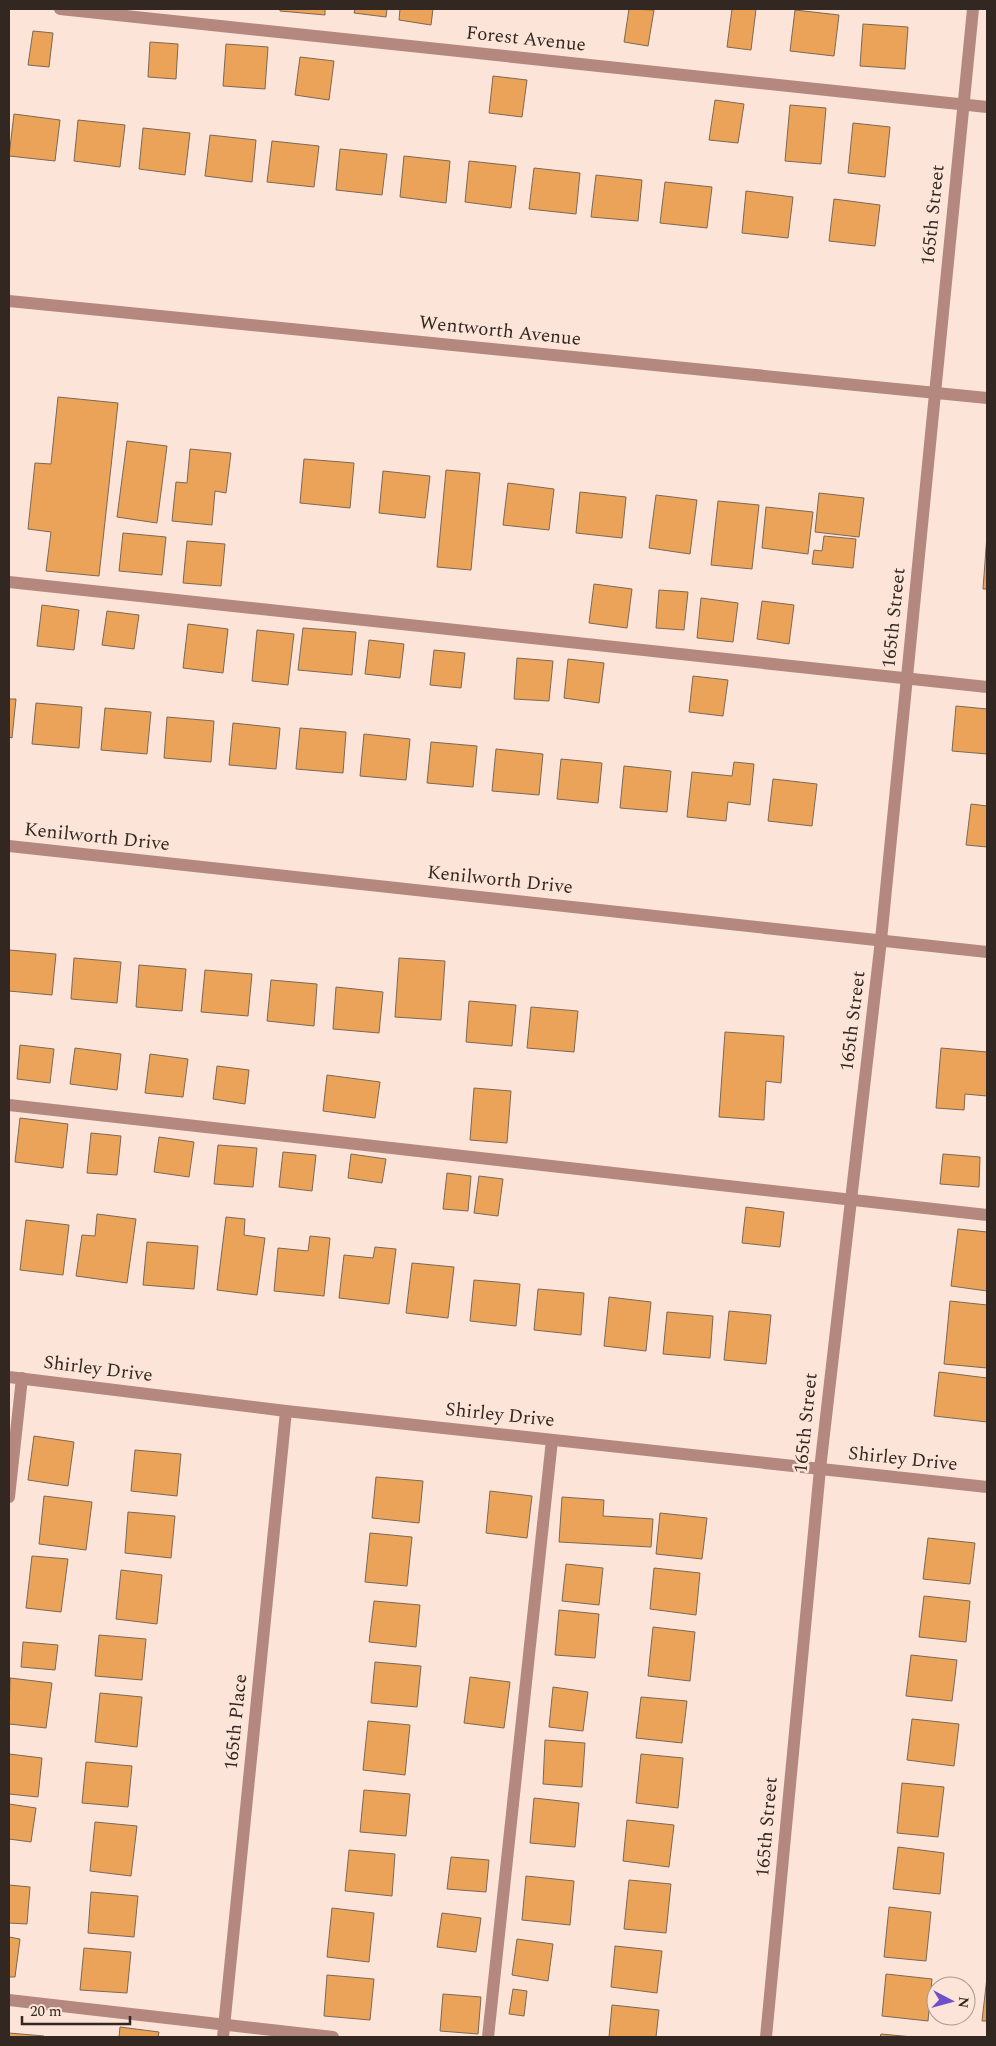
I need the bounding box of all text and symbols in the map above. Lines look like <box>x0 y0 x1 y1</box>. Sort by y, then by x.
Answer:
street label: Forest Avenue <box>465 18 587 60</box>
street label: 165th Street <box>913 163 953 267</box>
street label: Wentworth Avenue <box>418 308 582 354</box>
street label: 165th Street <box>874 566 914 670</box>
street label: Kenilworth Drive <box>23 815 171 859</box>
street label: Kenilworth Drive <box>426 858 574 902</box>
street label: 165th Street <box>832 969 874 1073</box>
street label: Shirley Drive <box>42 1348 154 1390</box>
street label: 165th Street <box>786 1371 826 1475</box>
street label: Shirley Drive <box>444 1395 556 1435</box>
street label: Shirley Drive <box>847 1439 959 1479</box>
street label: 165th Place <box>217 1673 255 1771</box>
street label: 165th Street <box>748 1775 786 1879</box>
north arrow <box>926 1976 976 2026</box>
scale bar <box>22 1994 130 2026</box>
text: N <box>952 1996 974 2009</box>
text: 20 m <box>30 2000 62 2023</box>

